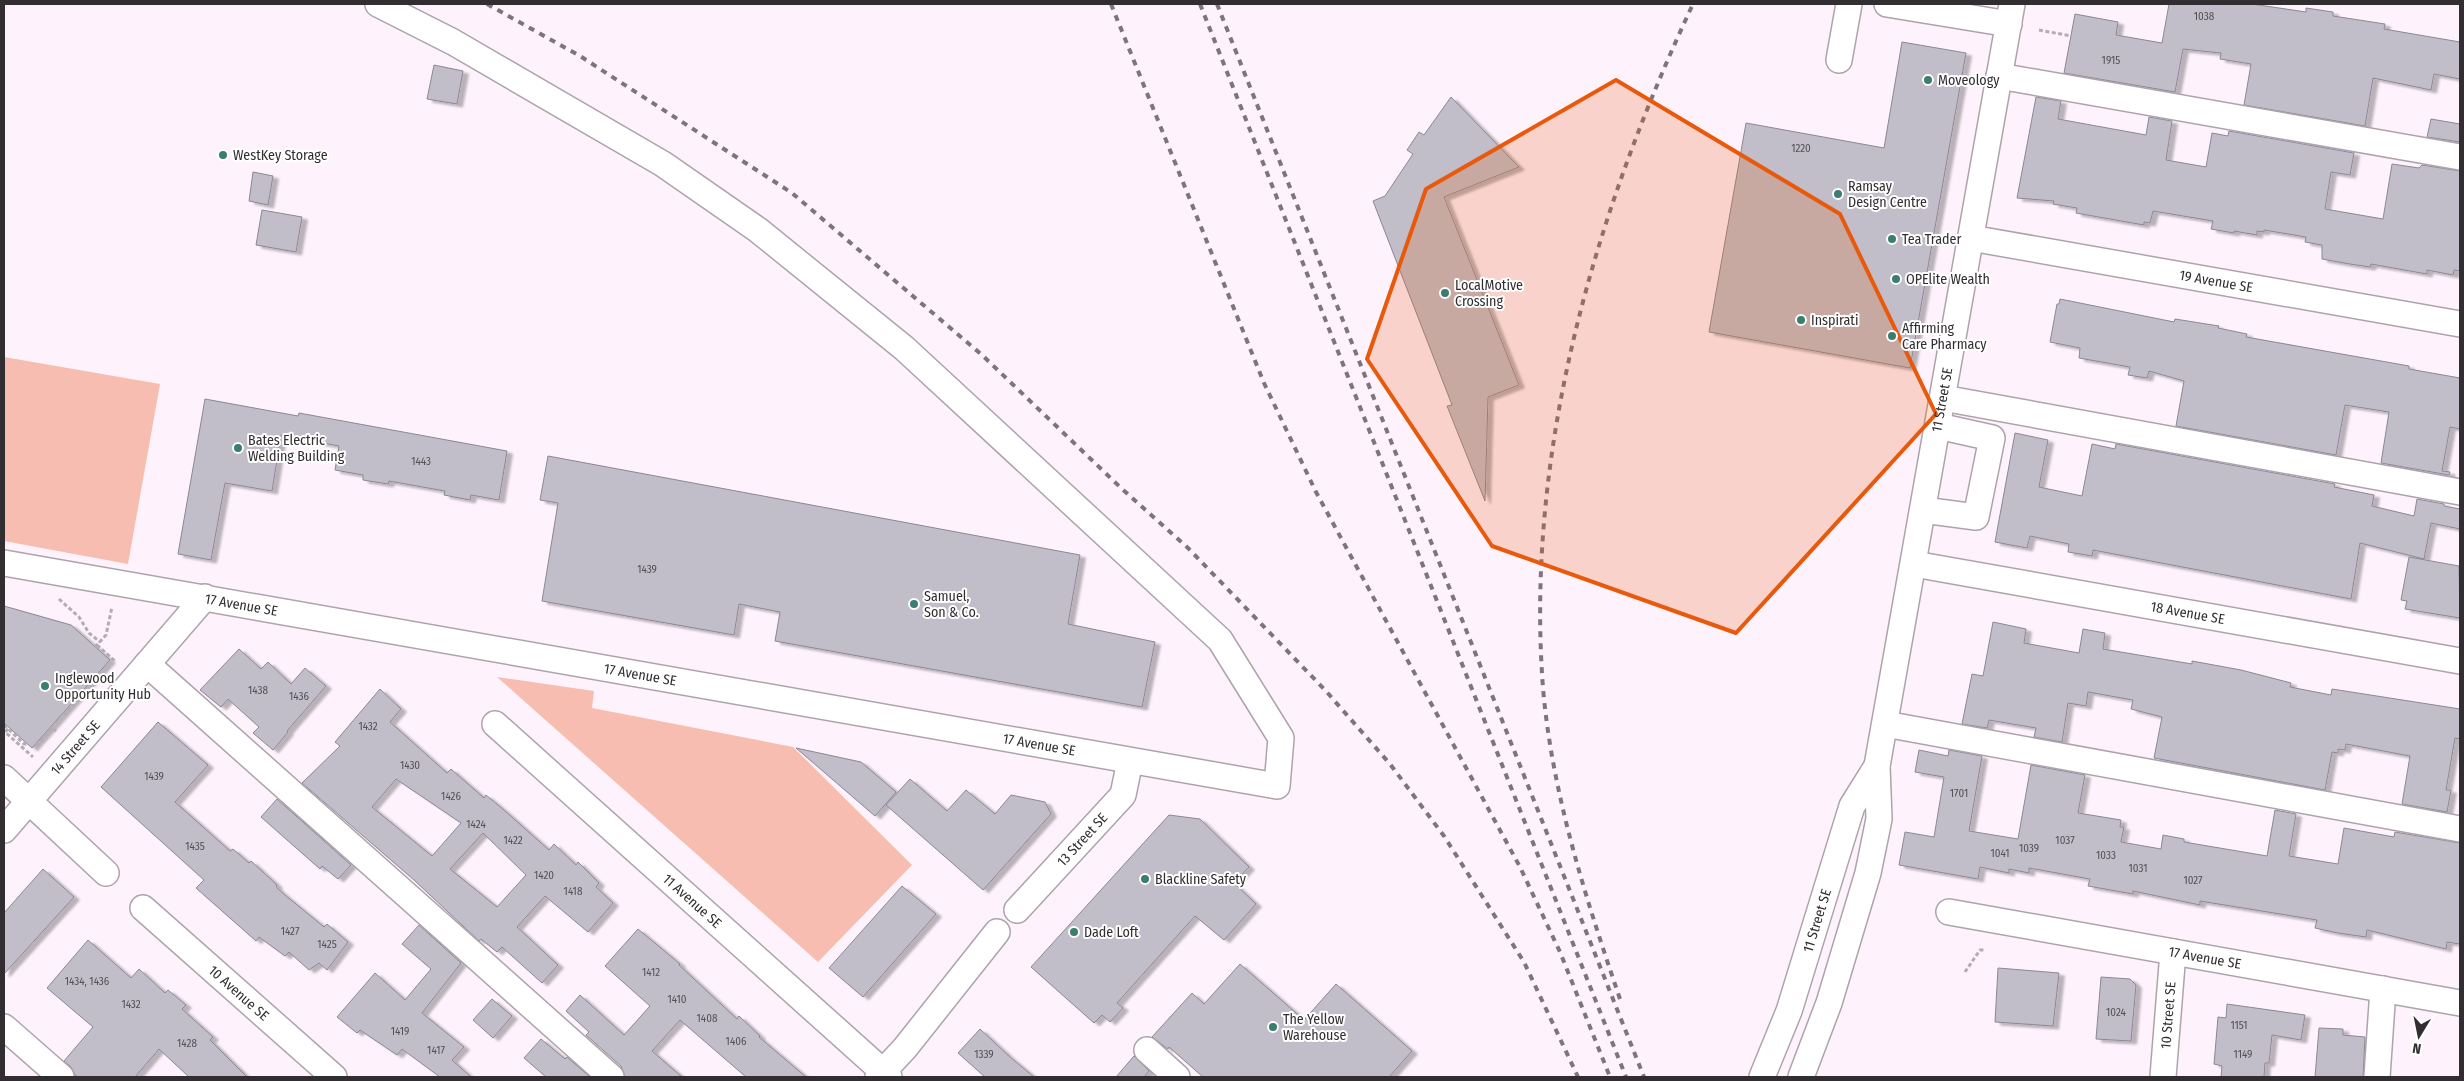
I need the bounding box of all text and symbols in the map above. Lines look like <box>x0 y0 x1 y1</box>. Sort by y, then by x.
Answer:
house number: 1038 <box>2194 10 2215 23</box>
house number: 1915 <box>2102 54 2120 67</box>
place label: Moveology <box>1938 72 2000 89</box>
marker: Moveology <box>1922 74 1934 86</box>
house number: 1220 <box>1791 142 1811 155</box>
place label: WestKey Storage <box>233 147 328 164</box>
marker: WestKey Storage <box>217 149 229 161</box>
place label: Ramsay Design Centre <box>1848 178 1927 211</box>
marker: Ramsay Design Centre <box>1832 188 1844 200</box>
place label: Tea Trader <box>1902 231 1961 248</box>
marker: Tea Trader <box>1886 233 1898 245</box>
street label: 19 Avenue SE <box>2178 266 2255 296</box>
place label: OPElite Wealth <box>1906 271 1990 288</box>
marker: OPElite Wealth <box>1890 273 1902 285</box>
place label: LocalMotive Crossing <box>1455 277 1523 310</box>
marker: LocalMotive Crossing <box>1439 287 1451 299</box>
place label: Inspirati <box>1811 312 1858 329</box>
marker: Inspirati <box>1795 314 1807 326</box>
place label: Affirming Care Pharmacy <box>1902 320 1987 353</box>
marker: Affirming Care Pharmacy <box>1886 330 1898 342</box>
street label: 11 Street SE <box>1928 366 1956 433</box>
place label: Bates Electric Welding Building <box>248 432 345 465</box>
marker: Bates Electric Welding Building <box>232 442 244 454</box>
house number: 1443 <box>411 455 431 468</box>
house number: 1439 <box>637 563 657 576</box>
place label: Samuel, Son & Co. <box>924 588 979 621</box>
street label: 17 Avenue SE <box>204 590 279 619</box>
marker: Samuel, Son & Co. <box>908 598 920 610</box>
street label: 18 Avenue SE <box>2149 598 2226 628</box>
street label: 17 Avenue SE <box>603 660 678 689</box>
place label: Inglewood Opportunity Hub <box>55 670 151 703</box>
marker: Inglewood Opportunity Hub <box>39 680 51 692</box>
house number: 1438 <box>248 684 268 697</box>
house number: 1436 <box>289 690 309 703</box>
street label: 14 Street SE <box>47 716 104 778</box>
house number: 1432 <box>358 720 378 733</box>
street label: 17 Avenue SE <box>1002 730 1077 759</box>
house number: 1430 <box>400 759 420 772</box>
house number: 1439 <box>144 770 164 783</box>
house number: 1701 <box>1950 787 1968 800</box>
house number: 1426 <box>441 790 461 803</box>
street label: 13 Street SE <box>1053 809 1111 870</box>
house number: 1424 <box>466 818 486 831</box>
house number: 1422 <box>503 834 523 847</box>
house number: 1037 <box>2055 834 2075 847</box>
house number: 1435 <box>185 840 205 853</box>
house number: 1039 <box>2019 842 2039 855</box>
house number: 1041 <box>1990 847 2010 860</box>
house number: 1033 <box>2096 849 2116 862</box>
house number: 1031 <box>2129 862 2147 875</box>
house number: 1420 <box>534 869 554 882</box>
street label: 11 Avenue SE <box>660 870 726 932</box>
place label: Blackline Safety <box>1155 871 1247 888</box>
marker: Blackline Safety <box>1139 873 1151 885</box>
house number: 1027 <box>2183 874 2203 887</box>
house number: 1418 <box>564 885 583 898</box>
street label: 11 Street SE <box>1799 886 1835 954</box>
place label: Dade Loft <box>1084 924 1139 941</box>
house number: 1427 <box>281 925 300 938</box>
marker: Dade Loft <box>1068 926 1080 938</box>
house number: 1425 <box>317 938 337 951</box>
street label: 17 Avenue SE <box>2167 943 2243 972</box>
street label: 10 Avenue SE <box>205 962 273 1024</box>
house number: 1412 <box>642 966 660 979</box>
house number: 1434, 1436 <box>65 975 110 988</box>
street label: 10 Street SE <box>2157 981 2179 1049</box>
house number: 1410 <box>667 993 687 1006</box>
house number: 1432 <box>121 998 141 1011</box>
house number: 1024 <box>2106 1006 2127 1019</box>
place label: The Yellow Warehouse <box>1283 1011 1346 1044</box>
north arrow <box>2394 1011 2444 1061</box>
house number: 1408 <box>697 1012 718 1025</box>
house number: 1151 <box>2230 1019 2248 1032</box>
marker: The Yellow Warehouse <box>1267 1021 1279 1033</box>
house number: 1419 <box>391 1025 409 1038</box>
house number: 1406 <box>726 1035 747 1048</box>
house number: 1428 <box>177 1037 197 1050</box>
text: N <box>2411 1039 2422 1057</box>
house number: 1417 <box>427 1044 445 1057</box>
house number: 1339 <box>974 1048 994 1061</box>
house number: 1149 <box>2234 1048 2252 1061</box>

